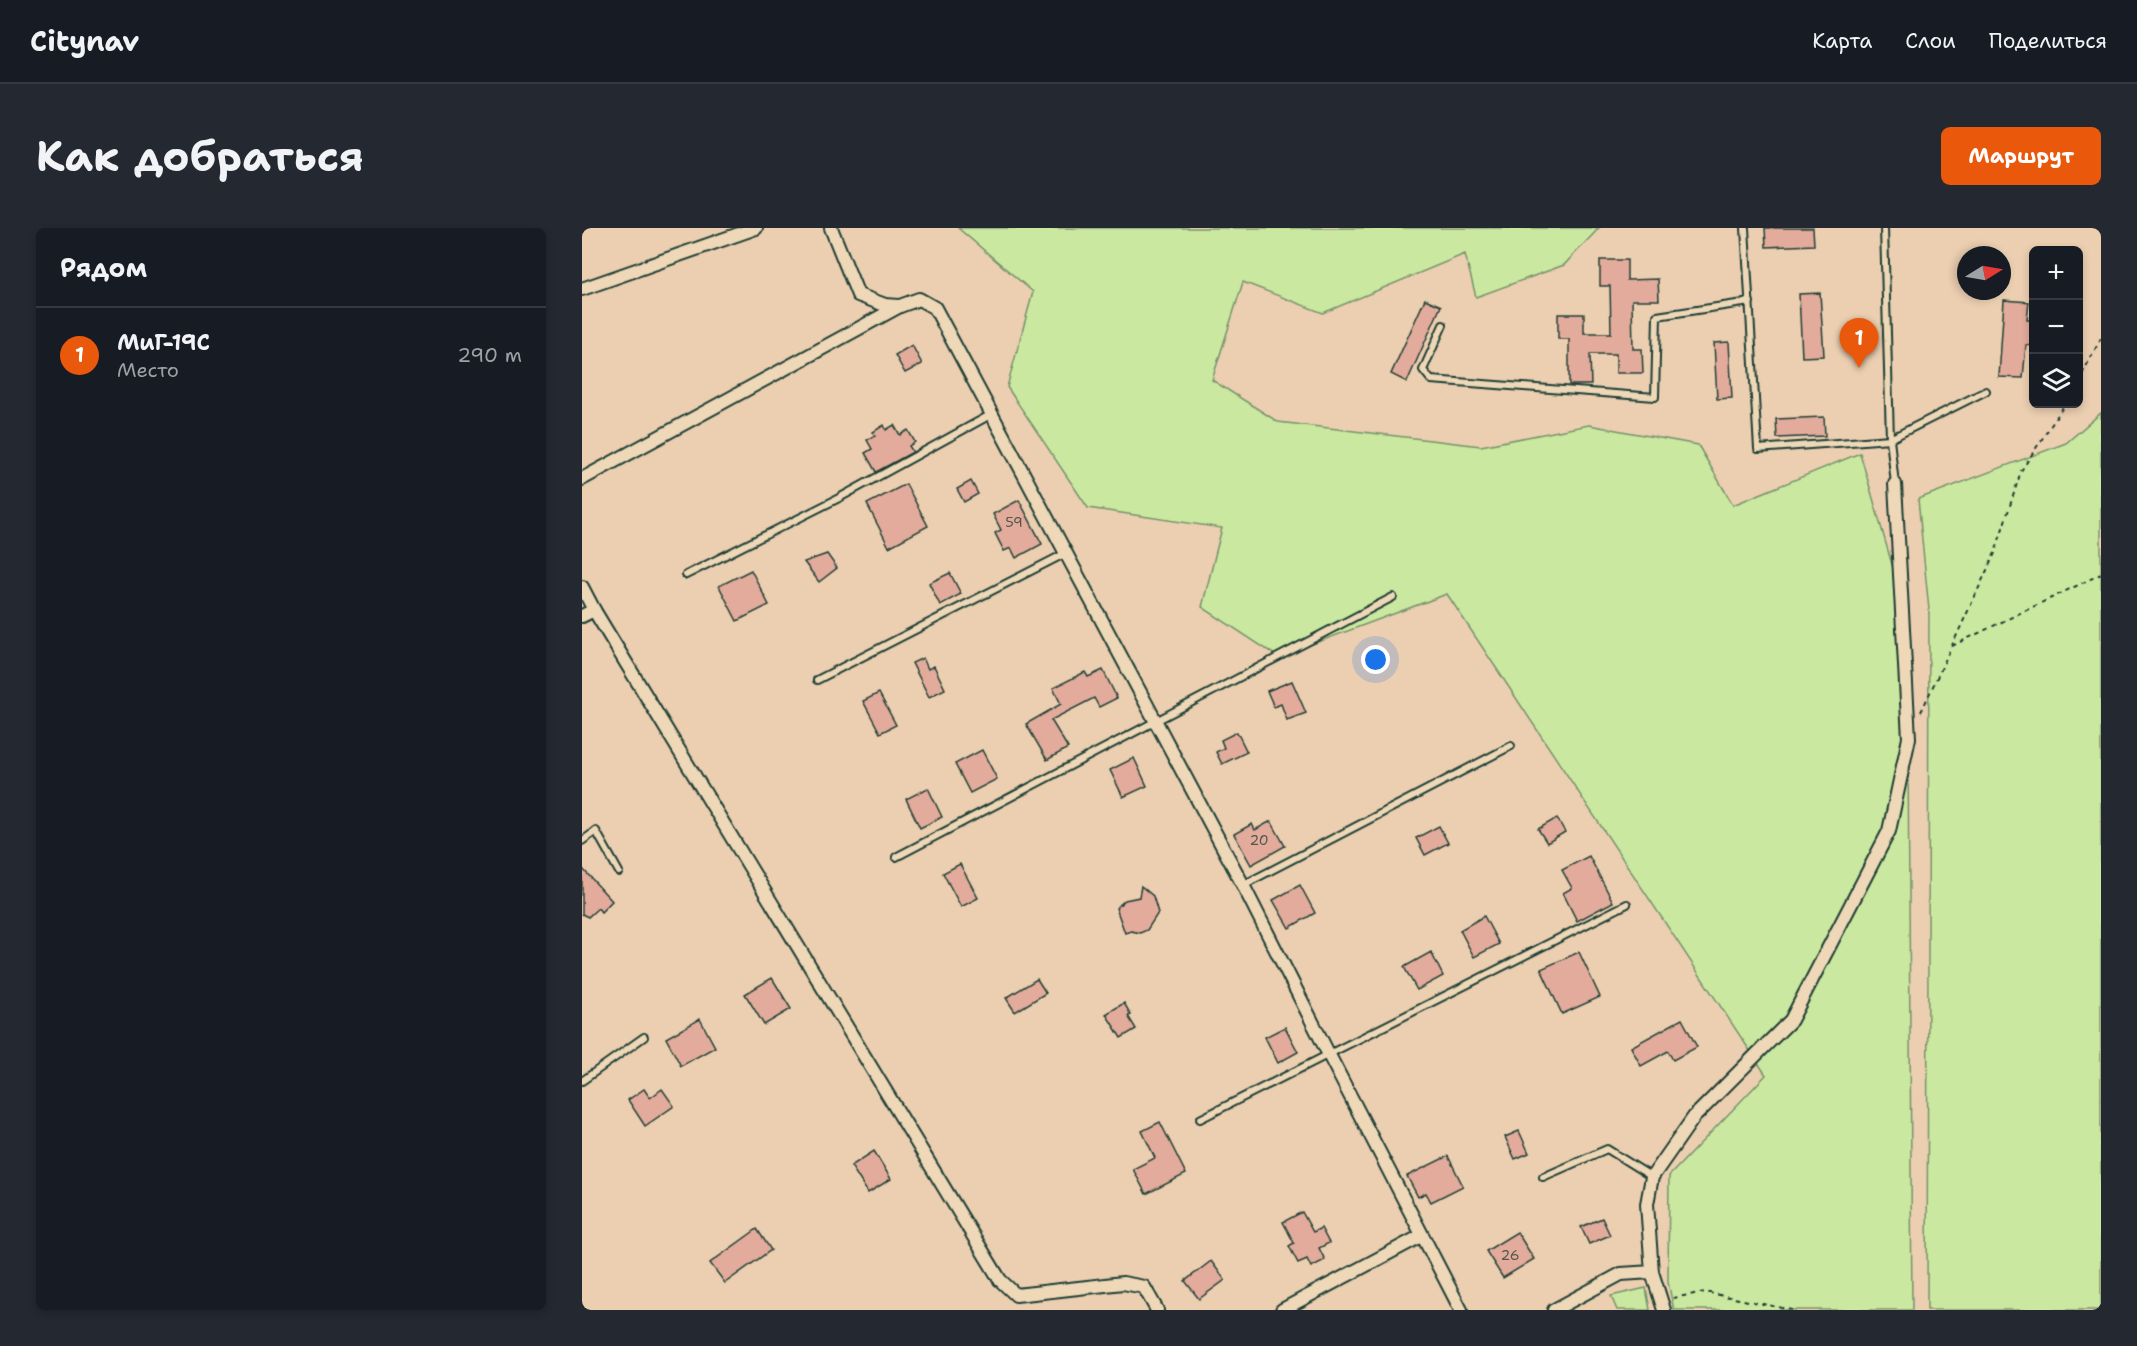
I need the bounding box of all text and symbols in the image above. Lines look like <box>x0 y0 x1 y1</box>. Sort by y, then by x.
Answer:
text: Citynav <box>30 22 139 60</box>
text: Карта <box>1812 27 1872 55</box>
text: Слои <box>1905 27 1956 55</box>
text: Поделиться <box>1989 27 2107 55</box>
button: Маршрут <box>1941 127 2101 185</box>
text: Как добраться <box>36 128 364 184</box>
north arrow <box>1957 246 2011 300</box>
map controls <box>2029 246 2083 408</box>
button: + <box>2029 246 2083 300</box>
text: Рядом <box>60 250 147 285</box>
button: − <box>2029 300 2083 354</box>
pin: 1 <box>1840 318 1878 368</box>
text: МиГ-19С <box>117 328 210 357</box>
text: 1 <box>75 342 84 368</box>
text: 290 m <box>457 342 522 368</box>
button: layers <box>2029 354 2083 408</box>
text: Место <box>117 357 179 383</box>
house number: 59 <box>1005 513 1023 531</box>
your location <box>1361 645 1390 674</box>
house number: 20 <box>1249 831 1269 849</box>
house number: 26 <box>1501 1246 1520 1264</box>

